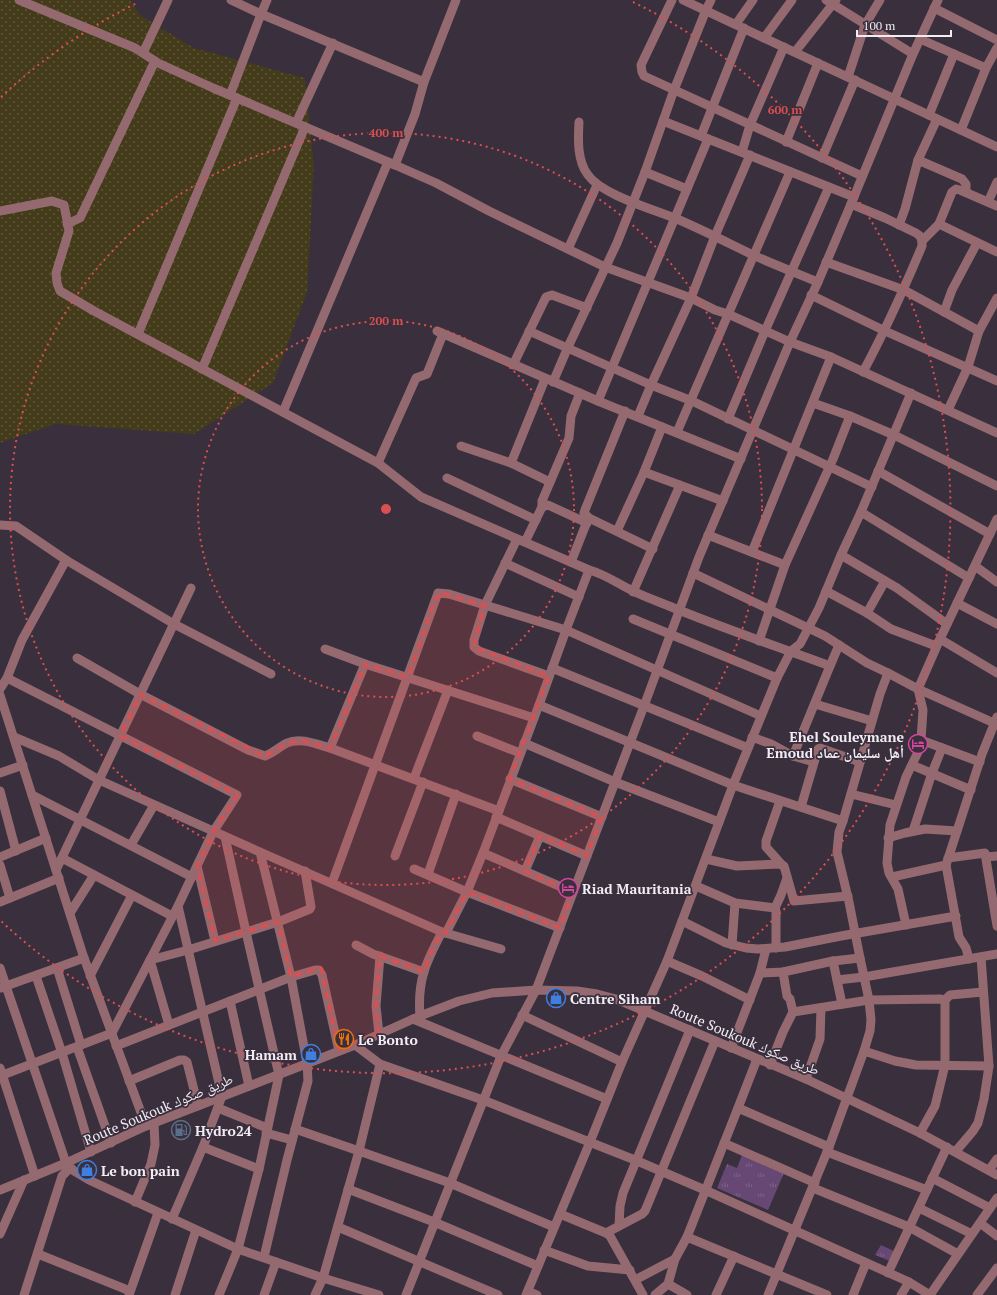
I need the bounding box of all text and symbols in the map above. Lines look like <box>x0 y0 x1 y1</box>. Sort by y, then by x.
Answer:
scale bar <box>857 12 951 38</box>
text: 100 m <box>863 18 896 33</box>
text: 600 m <box>768 102 802 117</box>
text: 400 m <box>369 125 403 140</box>
text: 200 m <box>369 313 403 328</box>
centre of rings <box>379 502 393 516</box>
place label: Ehel Souleymane Emoud أهل سليمان عماد <box>766 727 904 762</box>
hotel icon: Ehel Souleymane Emoud أهل سليمان عماد <box>907 733 929 755</box>
hotel icon: Riad Mauritania <box>557 877 579 899</box>
place label: Riad Mauritania <box>582 879 692 898</box>
shop icon: Centre Siham <box>545 987 567 1009</box>
place label: Centre Siham <box>570 989 661 1008</box>
street label: Route Soukouk طريق صكوك <box>667 999 823 1080</box>
restaurant icon: Le Bonto <box>333 1028 355 1050</box>
place label: Le Bonto <box>358 1030 418 1049</box>
shop icon: Hamam <box>300 1043 322 1065</box>
place label: Hamam <box>245 1045 297 1064</box>
street label: Route Soukouk طريق صكوك <box>80 1069 236 1150</box>
fuel station icon: Hydro24 <box>170 1119 192 1141</box>
place label: Hydro24 <box>195 1121 252 1140</box>
shop icon: Le bon pain <box>76 1159 98 1181</box>
place label: Le bon pain <box>101 1161 180 1180</box>

